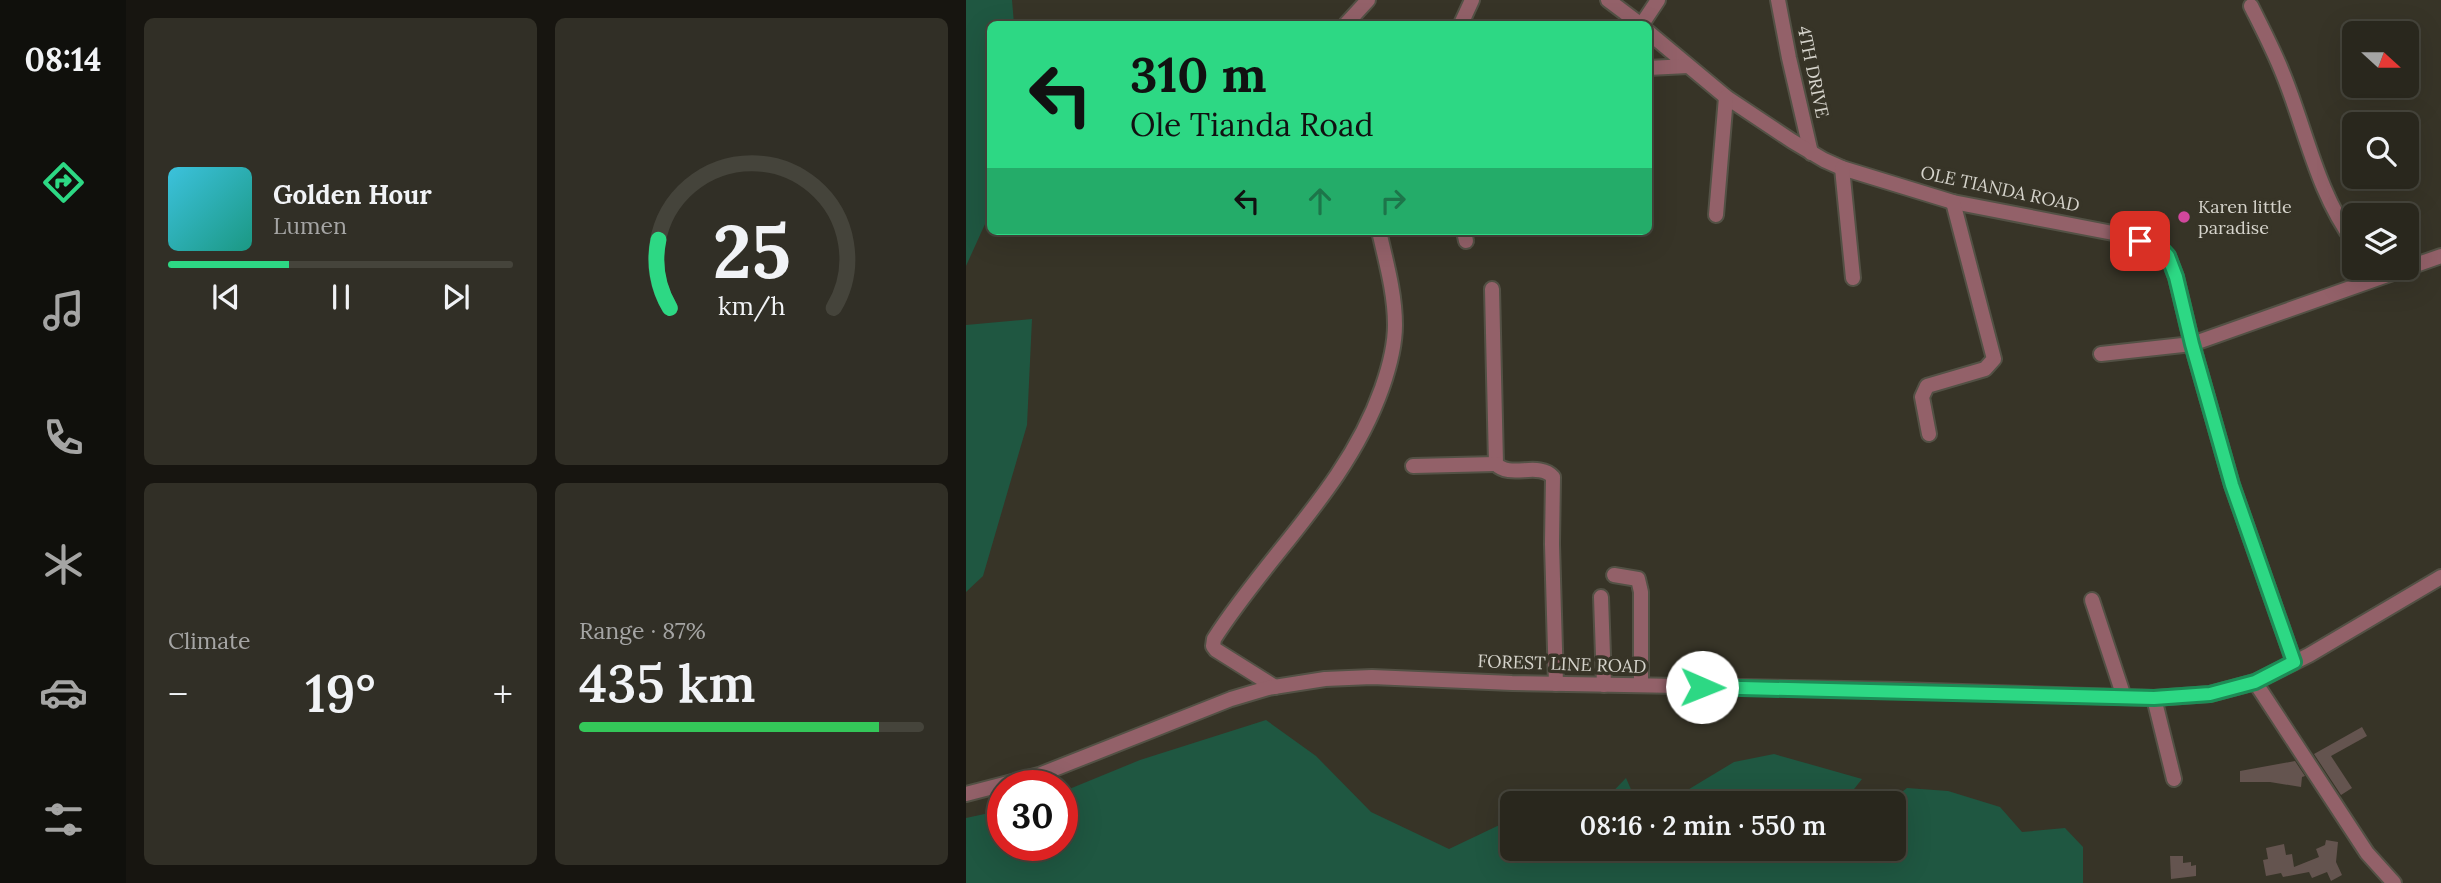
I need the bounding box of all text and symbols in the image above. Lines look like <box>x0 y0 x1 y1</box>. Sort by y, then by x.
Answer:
north arrow <box>2342 21 2418 98</box>
map controls <box>2342 21 2419 280</box>
street label: 4TH DRIVE <box>1793 24 1834 120</box>
text: 08:14 <box>24 39 102 80</box>
text: 310 m <box>1130 43 1266 105</box>
icon: left <box>1015 49 1106 140</box>
text: Ole Tianda Road <box>1130 104 1374 145</box>
button: search <box>2342 112 2419 189</box>
icon: directions <box>39 158 88 207</box>
street label: OLE TIANDA ROAD <box>1918 160 2082 217</box>
text: Golden Hour <box>273 178 432 211</box>
icon: left <box>1228 182 1266 220</box>
icon: ahead <box>1301 182 1339 220</box>
icon: right <box>1374 182 1412 220</box>
place label: Karen little paradise <box>2198 195 2292 239</box>
button: layers <box>2342 203 2419 280</box>
text: 25 <box>712 205 791 298</box>
marker: Karen little paradise <box>2176 209 2192 225</box>
text: Lumen <box>273 211 347 240</box>
pin <box>2110 211 2170 271</box>
icon: arrive <box>2121 222 2159 260</box>
icon: previous <box>207 278 245 316</box>
icon: pause <box>322 278 360 316</box>
icon: next <box>437 278 475 316</box>
icon: music <box>39 286 88 335</box>
text: km/h <box>718 290 785 322</box>
icon: phone <box>39 413 88 462</box>
icon: climate <box>39 540 88 589</box>
text: Range · 87% <box>579 616 706 645</box>
text: Climate <box>168 626 250 655</box>
street label: FOREST LINE ROAD <box>1477 649 1647 678</box>
text: 435 km <box>579 650 756 716</box>
position arrow <box>1665 650 1739 724</box>
text: 19° <box>305 660 376 726</box>
icon: car <box>39 668 88 717</box>
text: − <box>168 670 188 718</box>
text: + <box>493 670 513 718</box>
speed limit sign: 30 <box>987 770 1078 861</box>
icon: filters <box>39 795 88 844</box>
text: 08:16 · 2 min · 550 m <box>1580 809 1826 842</box>

